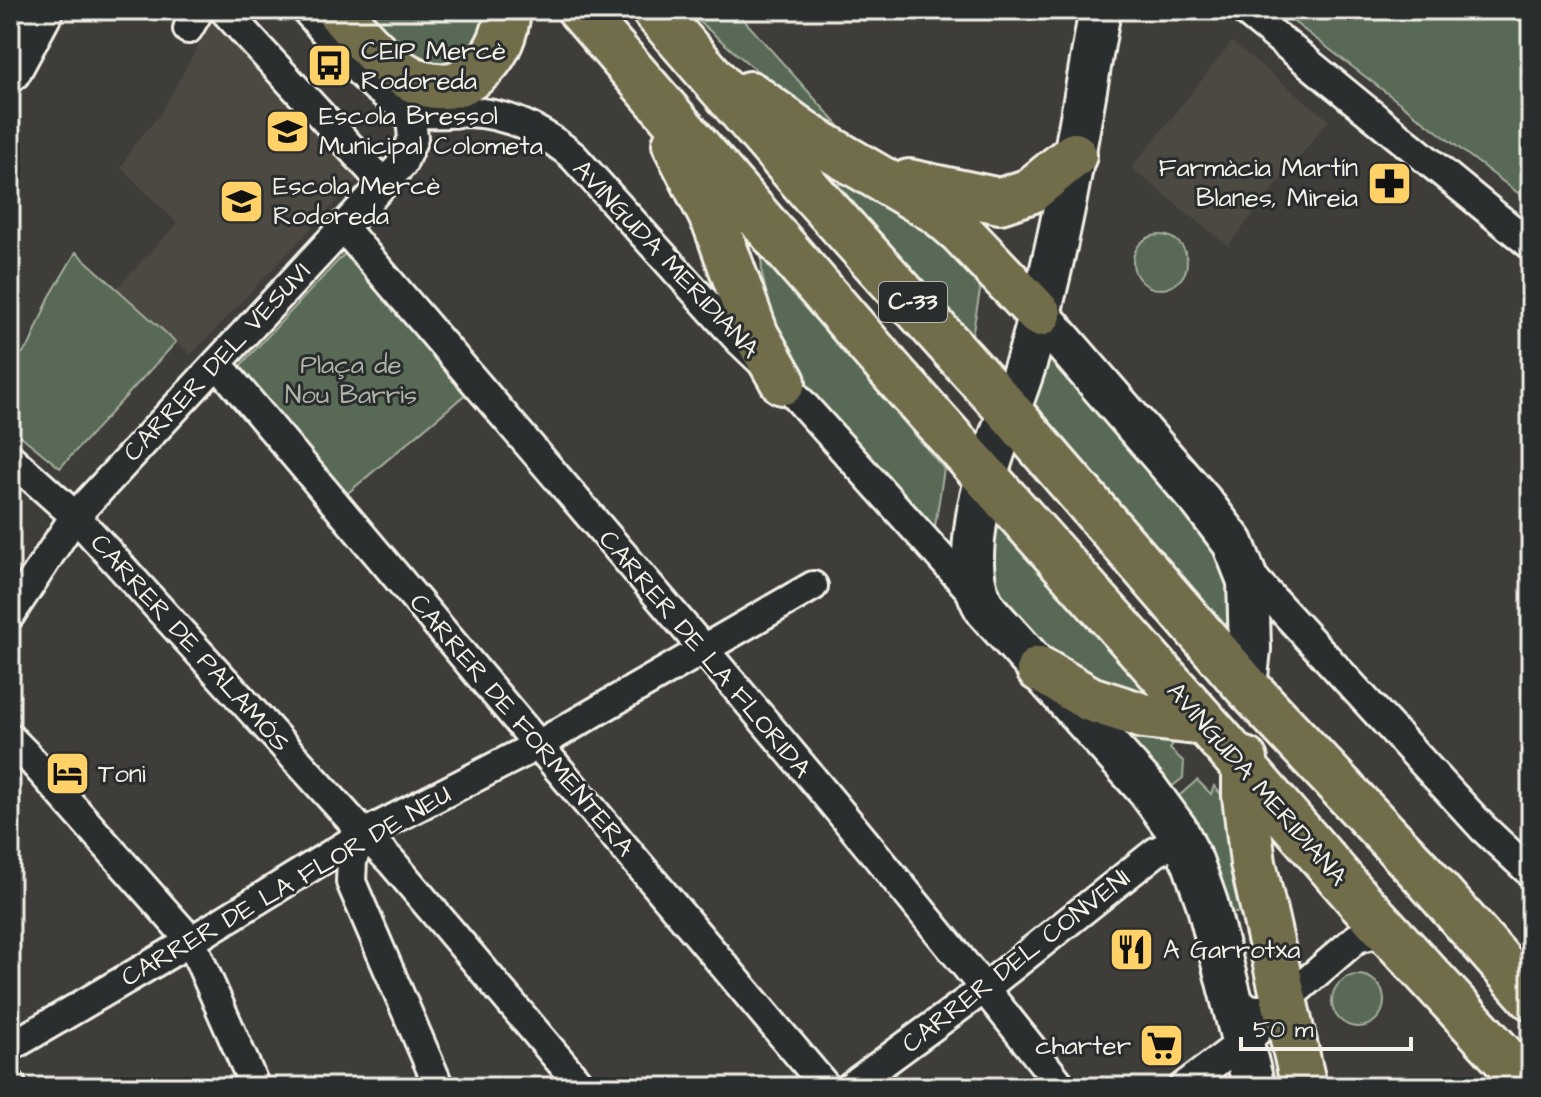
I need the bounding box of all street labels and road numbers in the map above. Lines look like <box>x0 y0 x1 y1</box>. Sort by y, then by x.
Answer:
street label: AVINGUDA MERIDIANA <box>564 152 768 366</box>
street label: CARRER DEL VESUVI <box>115 255 319 469</box>
road number: C-33 <box>879 282 947 322</box>
street label: CARRER DE LA FLORIDA <box>590 522 820 786</box>
street label: CARRER DE PALAMÓS <box>82 526 298 760</box>
street label: CARRER DE FORMENTERA <box>401 586 643 864</box>
street label: AVINGUDA MERIDIANA <box>1158 674 1356 894</box>
street label: CARRER DE LA FLOR DE NEU <box>114 777 458 995</box>
street label: CARRER DEL CONVENI <box>894 860 1138 1062</box>

